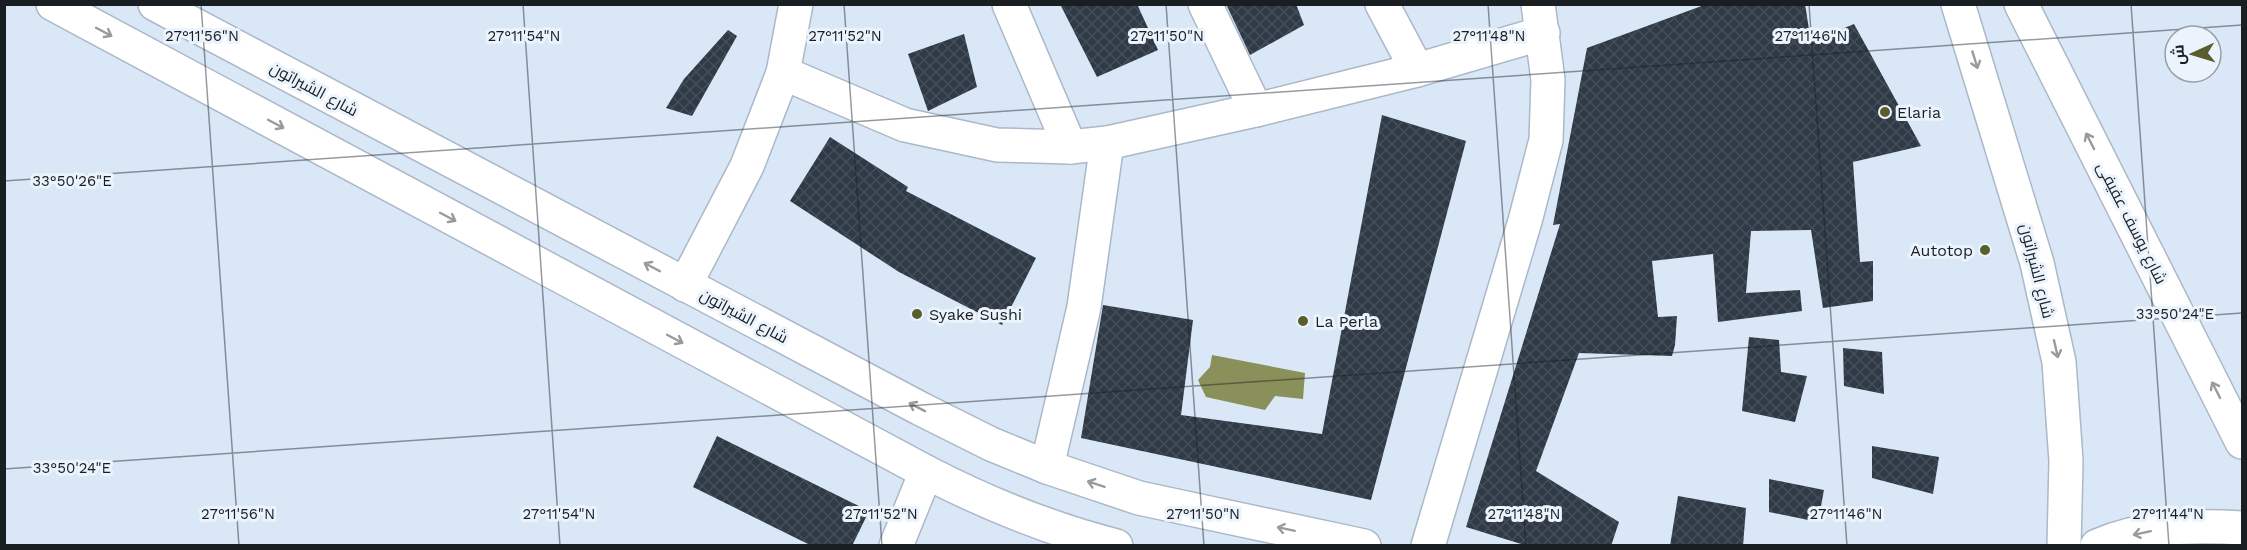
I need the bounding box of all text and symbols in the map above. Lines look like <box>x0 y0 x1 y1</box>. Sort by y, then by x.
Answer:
north arrow <box>2163 24 2223 84</box>
one-way arrow <box>95 27 113 38</box>
text: 27°11'56"N <box>165 27 239 45</box>
text: 27°11'54"N <box>487 27 561 45</box>
text: 27°11'52"N <box>808 27 882 45</box>
text: 27°11'50"N <box>1130 27 1204 45</box>
text: 27°11'48"N <box>1452 27 1526 45</box>
text: 27°11'46"N <box>1775 27 1847 45</box>
text: ش <box>2168 44 2189 66</box>
one-way arrow <box>1970 51 1981 70</box>
street label: شارع الشيراتون <box>266 58 361 122</box>
place label: Elaria <box>1897 103 1941 122</box>
marker: Elaria <box>1878 105 1892 119</box>
one-way arrow <box>267 119 285 130</box>
one-way arrow <box>2084 132 2095 150</box>
street label: شارع يوسف عفيفى <box>2091 159 2171 288</box>
text: 33°50'26"E <box>32 172 112 190</box>
one-way arrow <box>439 211 456 223</box>
street label: شارع الشيراتون <box>2014 222 2058 321</box>
place label: Autotop <box>1910 241 1973 260</box>
marker: Autotop <box>1978 243 1992 257</box>
one-way arrow <box>644 261 661 273</box>
street label: شارع الشيراتون <box>696 285 791 349</box>
place label: Syake Sushi <box>929 305 1022 324</box>
text: 33°50'24"E <box>2136 305 2214 323</box>
marker: Syake Sushi <box>910 307 924 321</box>
place label: La Perla <box>1315 312 1378 331</box>
marker: La Perla <box>1296 314 1310 328</box>
one-way arrow <box>666 333 684 345</box>
one-way arrow <box>2051 339 2062 359</box>
one-way arrow <box>2210 381 2221 399</box>
one-way arrow <box>909 401 927 412</box>
text: 33°50'24"E <box>33 459 111 477</box>
one-way arrow <box>1087 478 1106 489</box>
text: 27°11'56"N <box>201 505 275 523</box>
text: 27°11'54"N <box>522 505 596 523</box>
text: 27°11'52"N <box>844 505 918 523</box>
text: 27°11'50"N <box>1166 505 1240 523</box>
text: 27°11'48"N <box>1487 505 1561 523</box>
text: 27°11'46"N <box>1810 505 1882 523</box>
text: 27°11'44"N <box>2132 505 2204 523</box>
one-way arrow <box>1276 523 1296 534</box>
one-way arrow <box>2133 528 2153 539</box>

